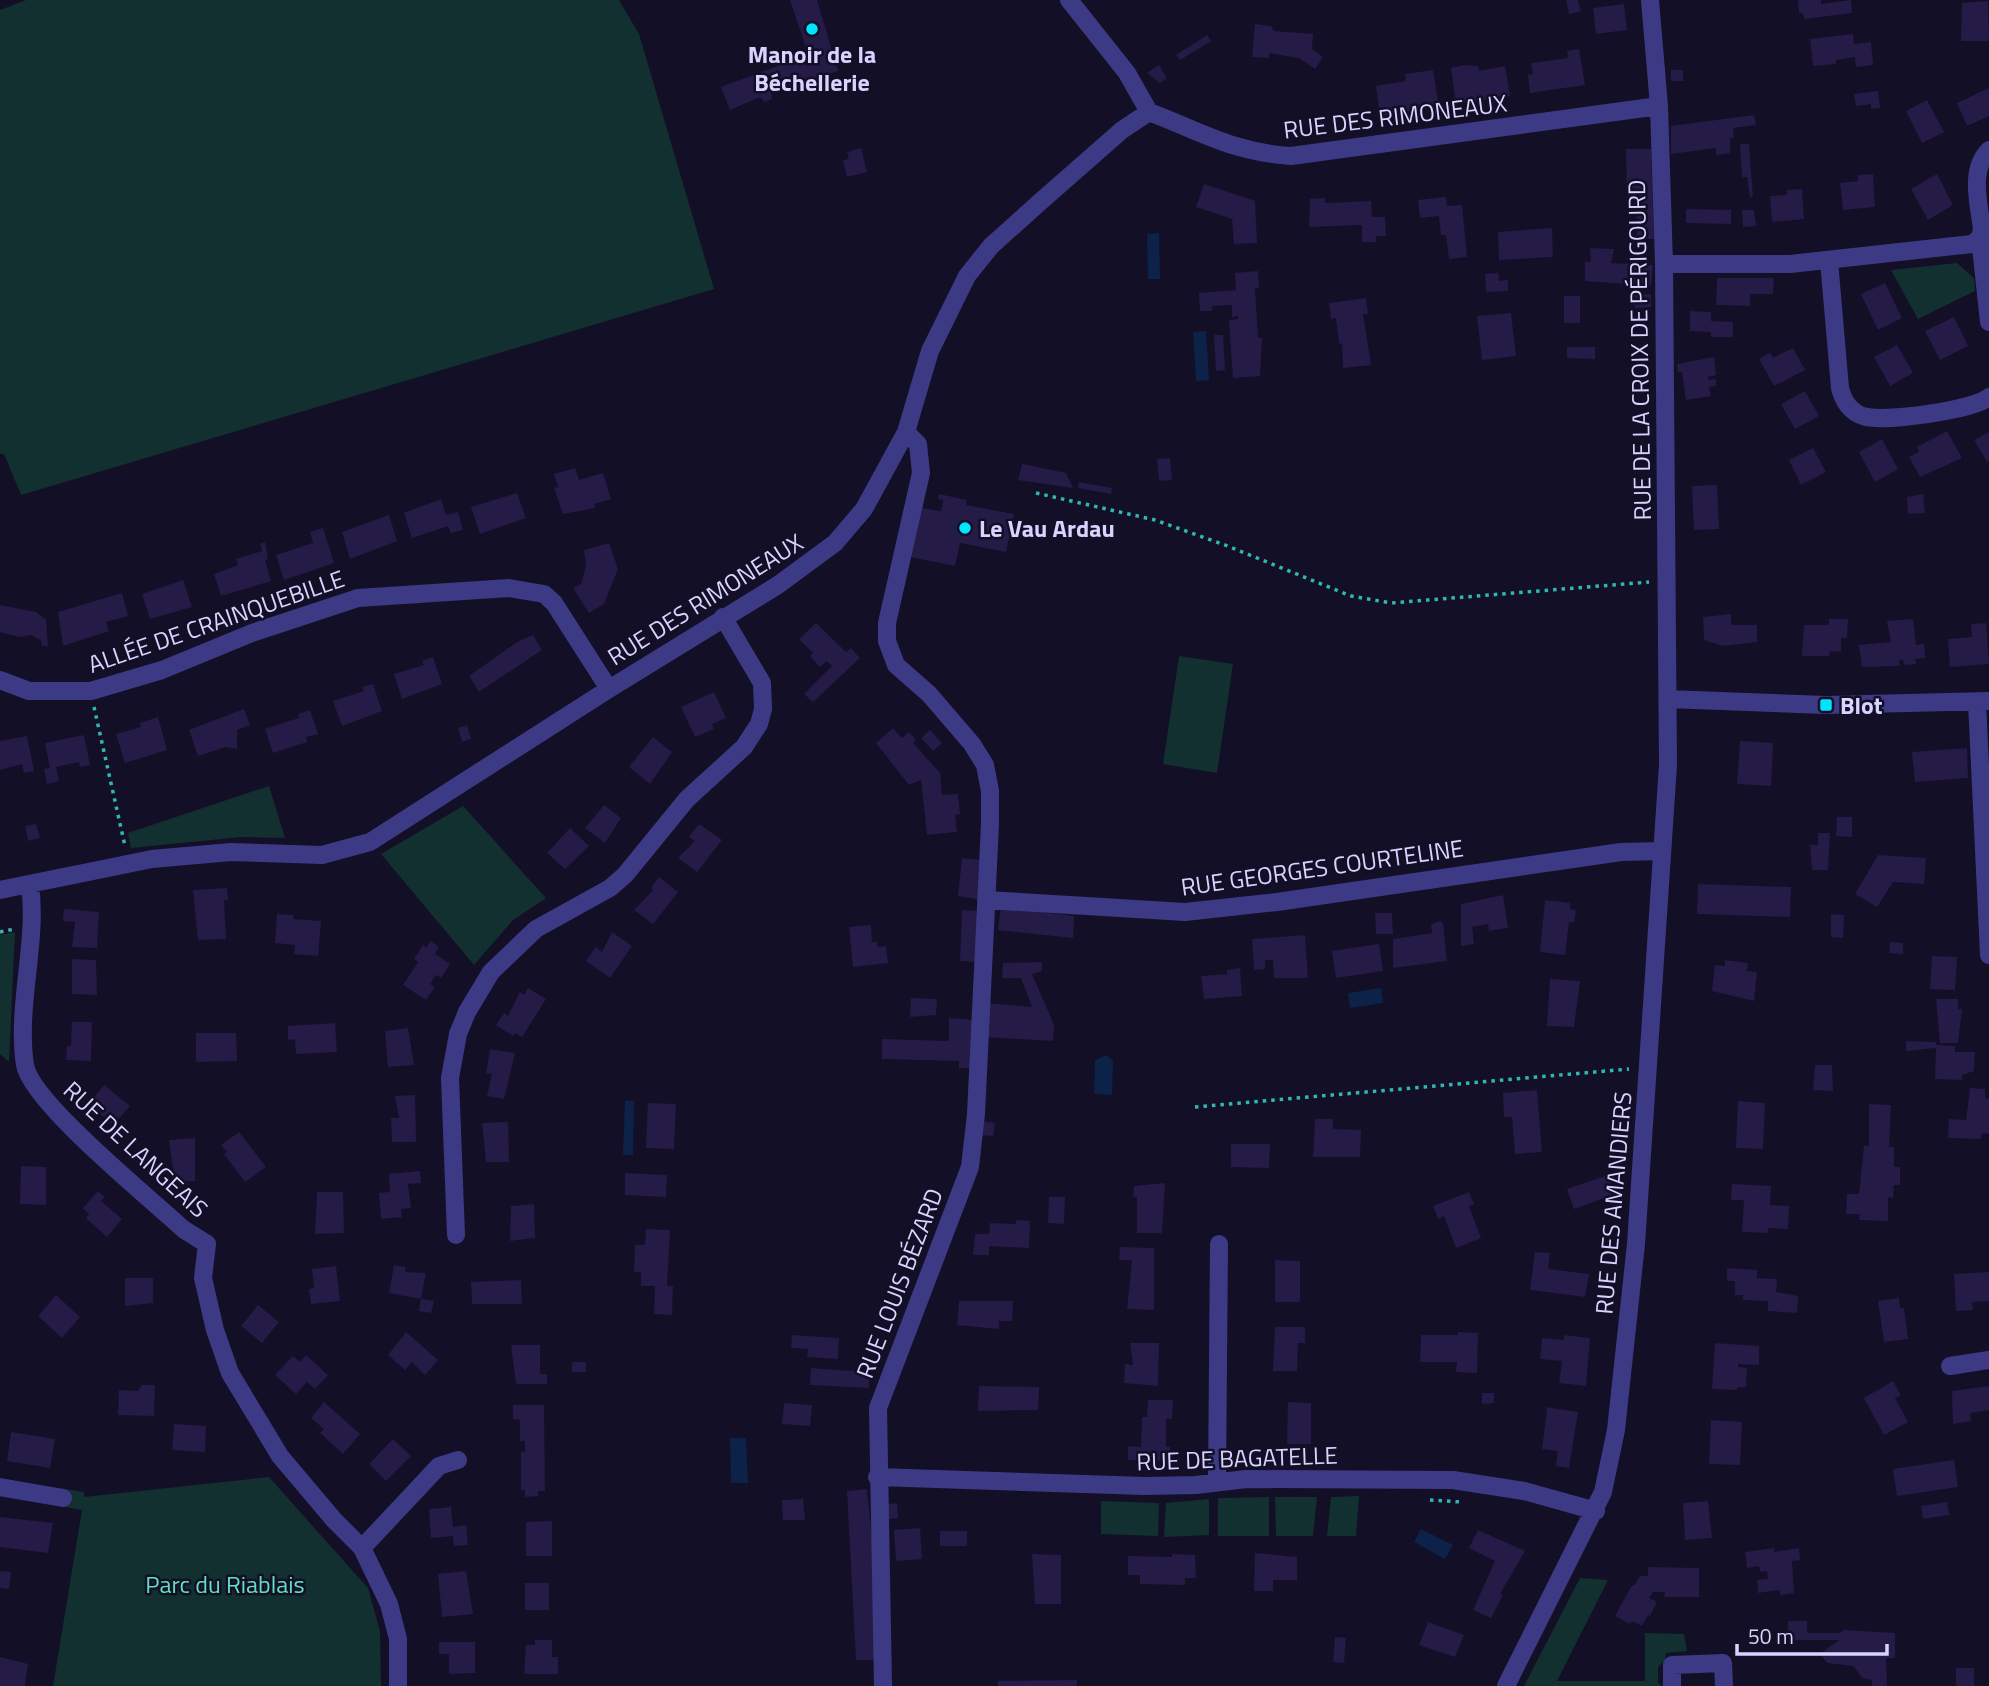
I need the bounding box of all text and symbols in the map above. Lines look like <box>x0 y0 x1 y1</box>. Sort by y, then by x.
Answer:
marker: Manoir de la Béchellerie <box>804 21 820 37</box>
place label: Manoir de la Béchellerie <box>748 36 876 100</box>
street label: RUE DES RIMONEAUX <box>1281 84 1509 148</box>
street label: RUE DE LA CROIX DE PÉRIGOURD <box>1618 179 1660 521</box>
place label: Le Vau Ardau <box>979 510 1115 546</box>
marker: Le Vau Ardau <box>957 520 973 536</box>
street label: RUE DES RIMONEAUX <box>600 524 810 674</box>
street label: ALLÉE DE CRAINQUEBILLE <box>83 560 349 682</box>
place label: Blot <box>1840 687 1883 723</box>
marker: Blot <box>1818 697 1834 713</box>
street label: RUE GEORGES COURTELINE <box>1178 829 1466 905</box>
street label: RUE DE LANGEAIS <box>56 1072 216 1226</box>
street label: RUE DES AMANDIERS <box>1585 1090 1641 1316</box>
street label: RUE LOUIS BÉZARD <box>846 1183 952 1383</box>
street label: RUE DE BAGATELLE <box>1136 1436 1338 1480</box>
park label: Parc du Riablais <box>145 1566 305 1602</box>
scale bar <box>1737 1612 1888 1656</box>
text: 50 m <box>1748 1620 1794 1652</box>

